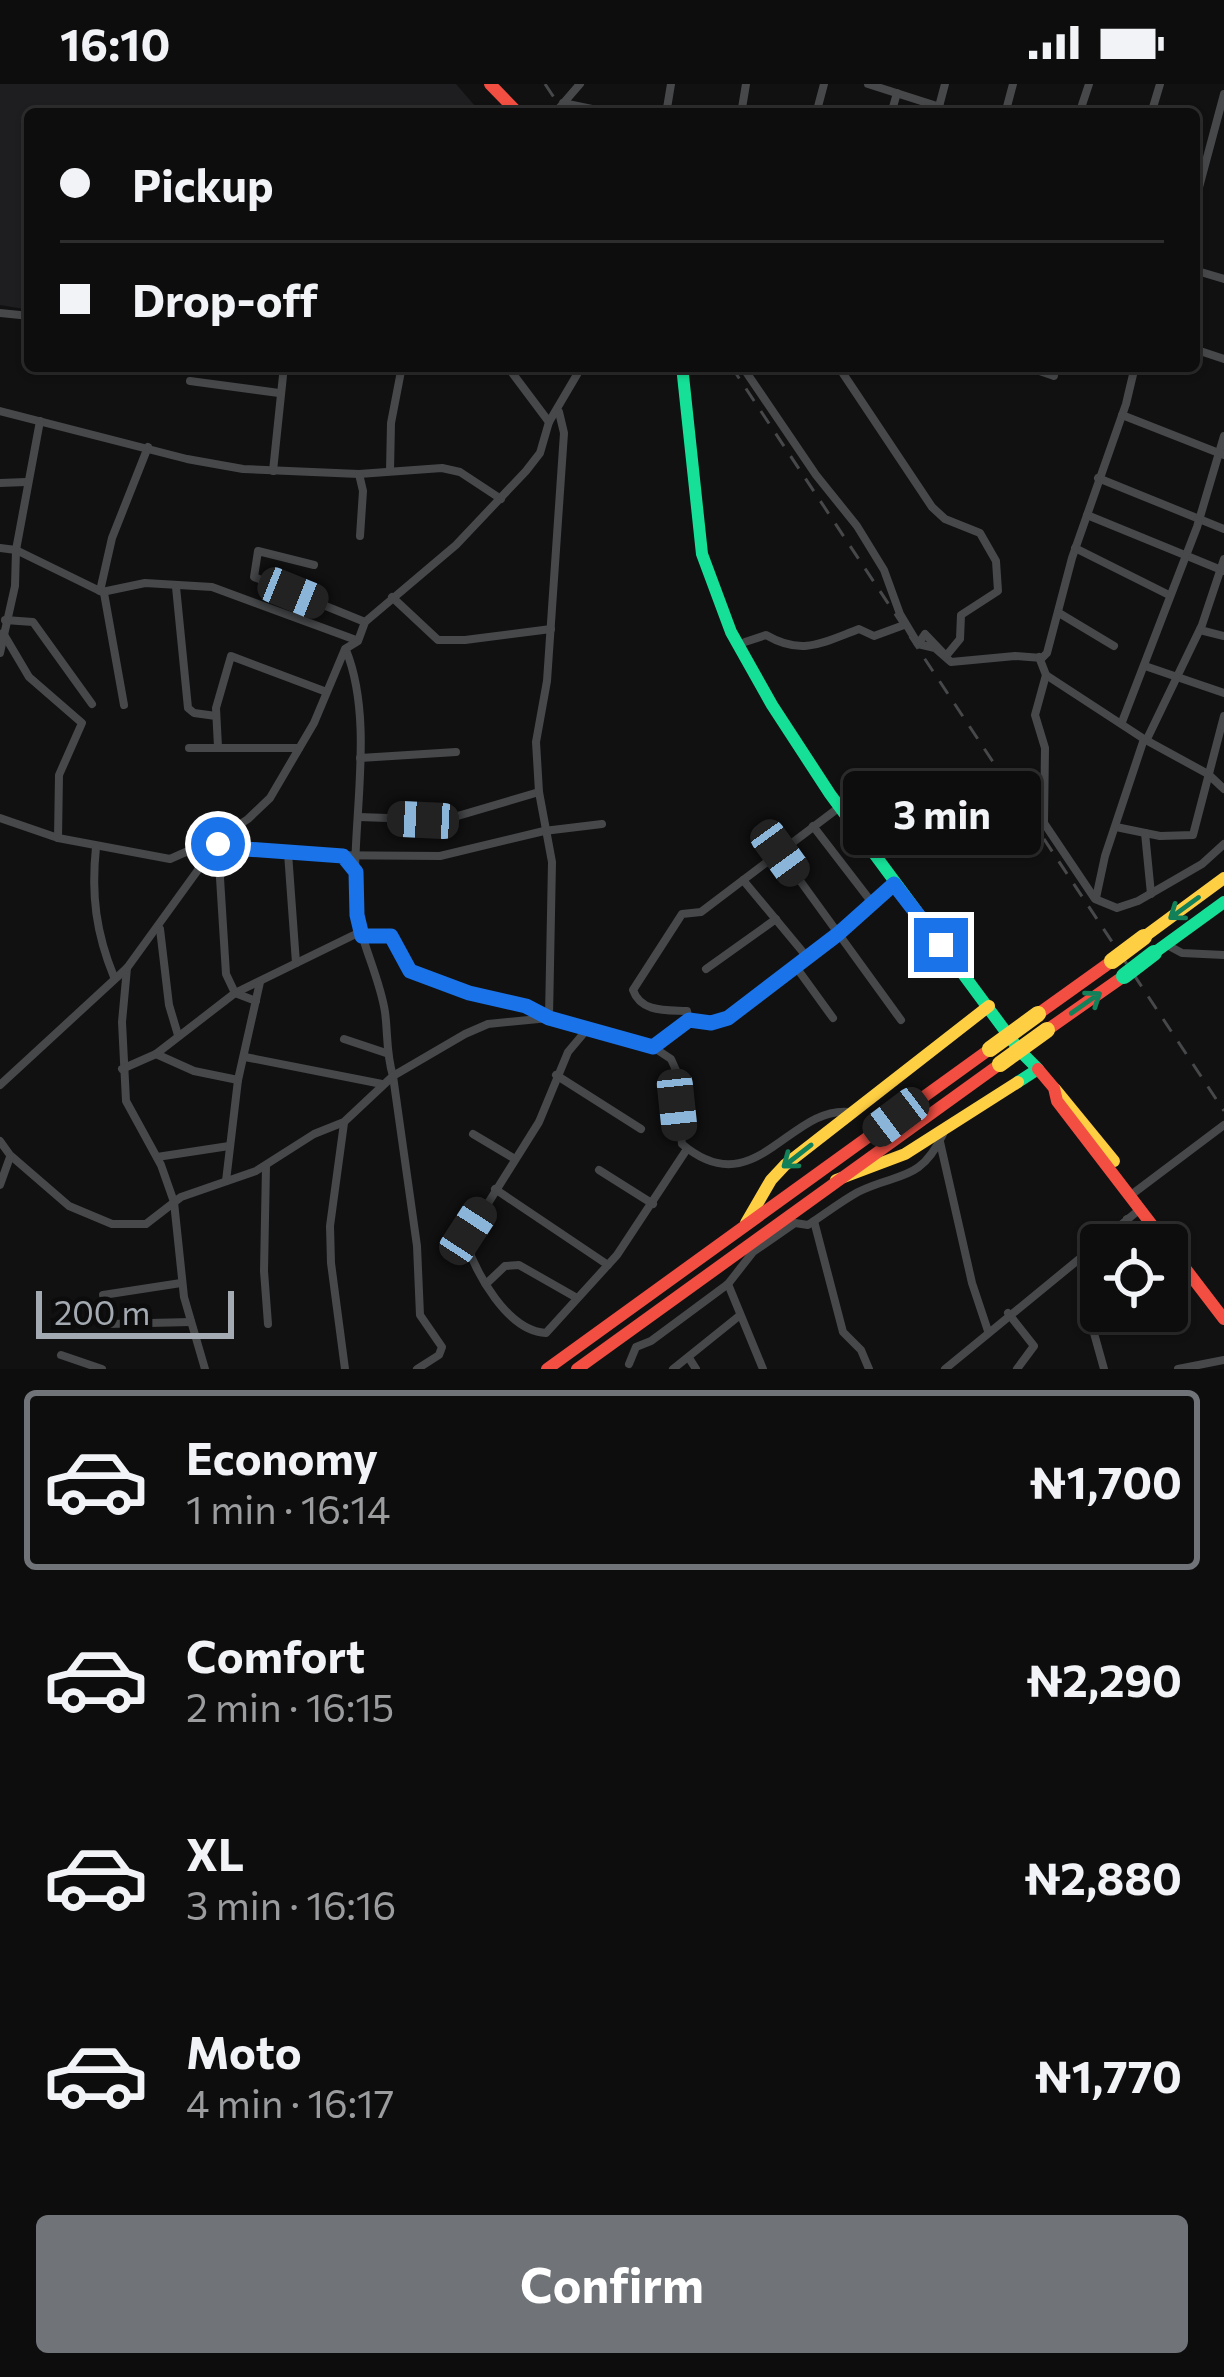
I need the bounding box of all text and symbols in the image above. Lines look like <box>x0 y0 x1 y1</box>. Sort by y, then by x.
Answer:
text: 16:10 <box>60 15 170 70</box>
text: Pickup <box>132 156 274 211</box>
text: Drop-off <box>132 271 318 326</box>
car <box>253 563 333 623</box>
callout: 3 min <box>842 771 1040 855</box>
text: 3 min <box>893 789 991 837</box>
car <box>386 800 460 840</box>
car <box>744 813 816 893</box>
route start <box>191 817 245 871</box>
one-way arrow <box>1168 894 1201 920</box>
route end <box>914 918 968 972</box>
one-way arrow <box>1068 991 1102 1016</box>
car <box>655 1067 699 1143</box>
car <box>856 1081 936 1153</box>
one-way arrow <box>782 1142 814 1168</box>
car <box>433 1191 503 1271</box>
map controls <box>1080 1224 1188 1332</box>
button: locate <box>1080 1224 1188 1332</box>
scale bar <box>36 1285 234 1338</box>
text: 200 m <box>54 1291 150 1332</box>
icon: car <box>42 1426 150 1534</box>
text: Economy <box>186 1429 378 1484</box>
text: ₦1,700 <box>1029 1453 1182 1508</box>
text: 1 min · 16:14 <box>186 1484 390 1532</box>
icon: car <box>42 1624 150 1732</box>
text: Comfort <box>186 1627 365 1682</box>
text: ₦2,290 <box>1026 1651 1182 1706</box>
text: 2 min · 16:15 <box>186 1682 394 1730</box>
icon: car <box>42 1822 150 1930</box>
text: XL <box>186 1825 244 1880</box>
text: ₦2,880 <box>1024 1849 1182 1904</box>
text: 3 min · 16:16 <box>186 1880 396 1928</box>
icon: car <box>42 2020 150 2128</box>
text: Moto <box>186 2023 302 2078</box>
text: ₦1,770 <box>1034 2047 1182 2102</box>
text: 4 min · 16:17 <box>186 2078 394 2126</box>
button: Confirm <box>36 2215 1188 2353</box>

